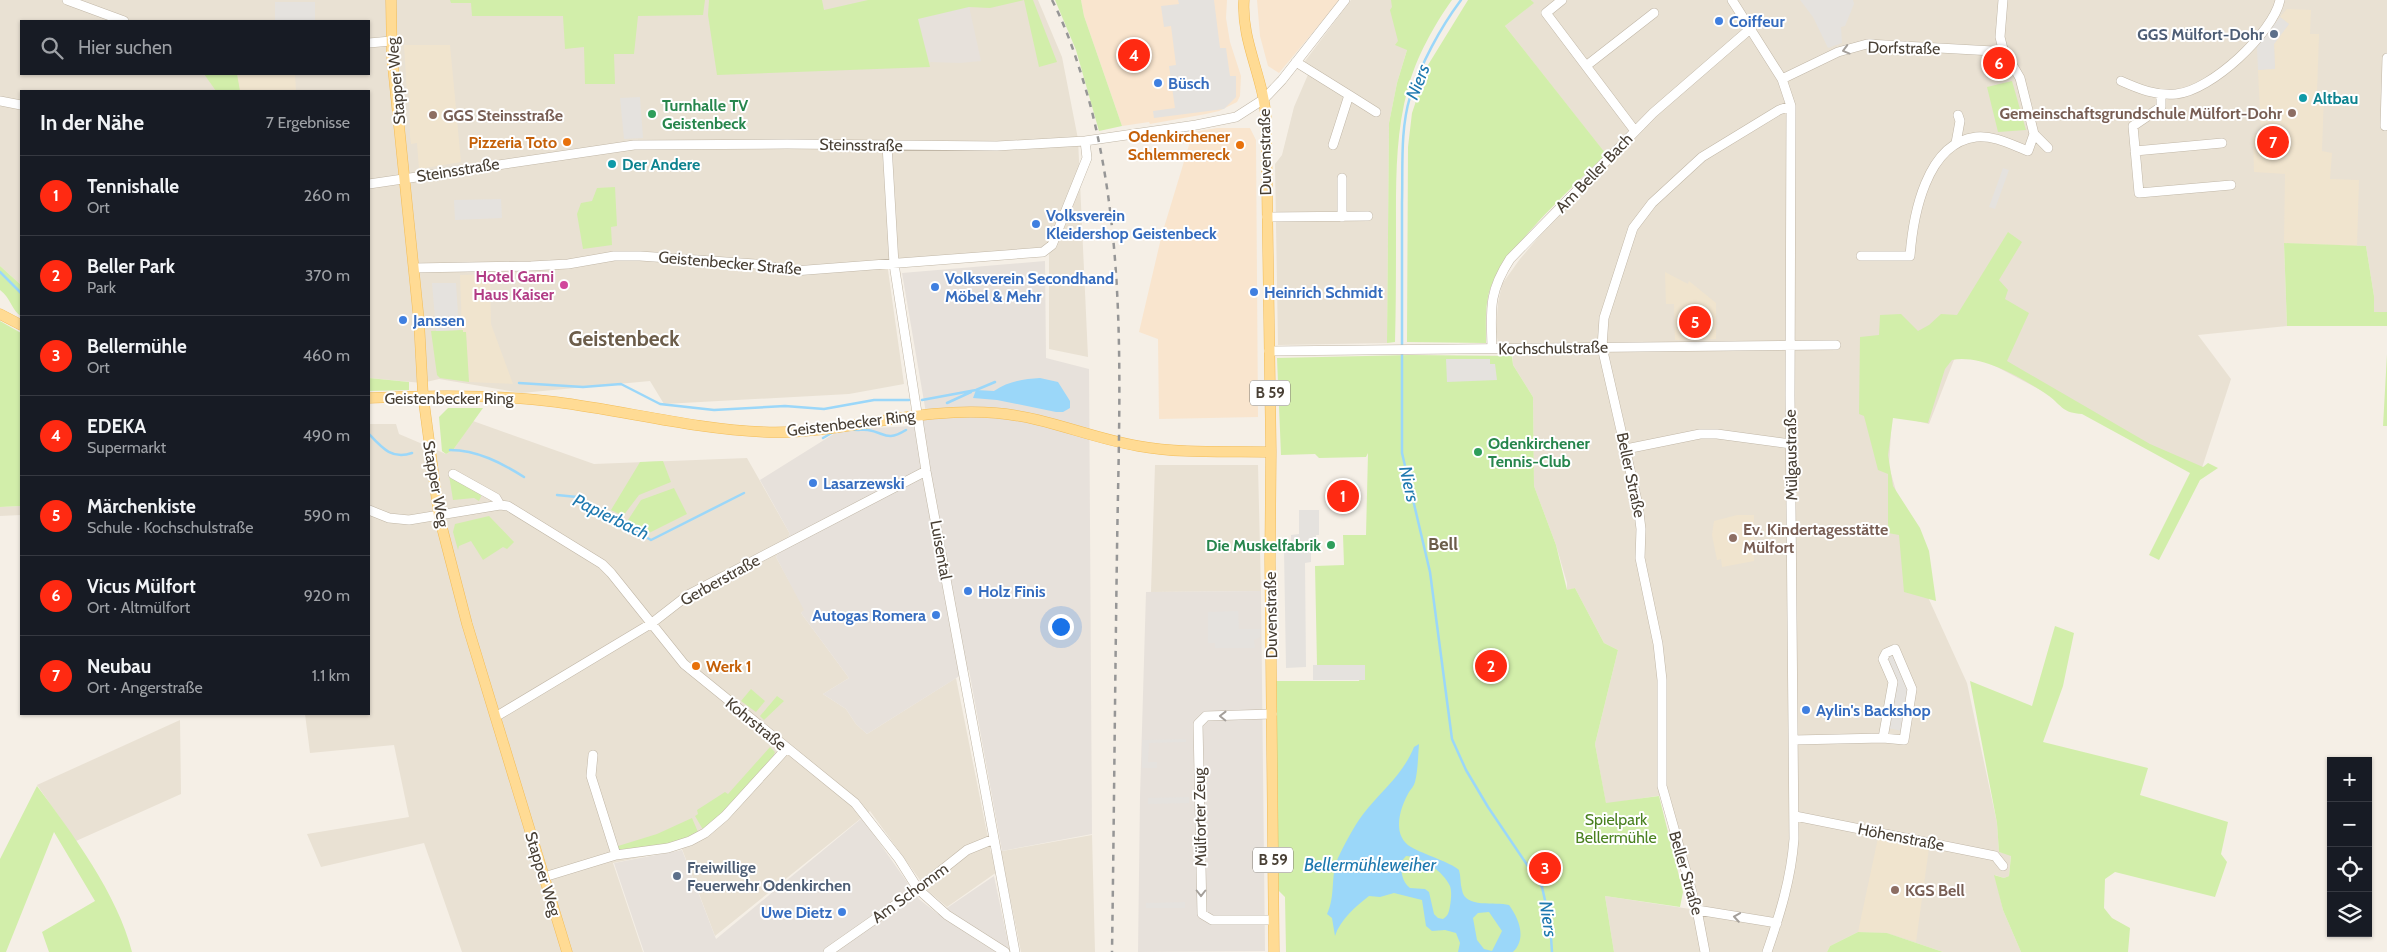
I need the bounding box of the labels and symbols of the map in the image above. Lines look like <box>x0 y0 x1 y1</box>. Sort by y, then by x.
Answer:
place label: Coiffeur <box>1729 12 1785 31</box>
marker: Coiffeur <box>1713 15 1725 27</box>
place label: GGS Mülfort-Dohr <box>2137 25 2265 44</box>
marker: GGS Mülfort-Dohr <box>2268 28 2280 40</box>
street label: Stapper Weg <box>383 36 409 125</box>
pin: 4 <box>1118 36 1150 74</box>
street label: Dorfstraße <box>1868 38 1940 58</box>
pin: 6 <box>1983 44 2015 82</box>
one-way arrow <box>1842 45 1850 55</box>
water label: Niers <box>1401 61 1435 103</box>
place label: Büsch <box>1168 74 1210 93</box>
marker: Büsch <box>1152 77 1164 89</box>
place label: Altbau <box>2313 89 2358 108</box>
marker: Altbau <box>2297 92 2309 104</box>
place label: Turnhalle TV Geistenbeck <box>662 96 748 133</box>
place label: Gemeinschaftsgrundschule Mülfort-Dohr <box>2000 104 2283 123</box>
place label: GGS Steinsstraße <box>443 106 563 125</box>
marker: Gemeinschaftsgrundschule Mülfort-Dohr <box>2286 107 2298 119</box>
marker: Turnhalle TV Geistenbeck <box>646 108 658 120</box>
street label: Duvenstraße <box>1255 108 1275 196</box>
marker: GGS Steinsstraße <box>427 109 439 121</box>
pin: 7 <box>2257 123 2289 161</box>
place label: Odenkirchener Schlemmereck <box>1128 127 1231 164</box>
street label: Am Beller Bach <box>1551 129 1637 217</box>
place label: Pizzeria Toto <box>468 133 557 152</box>
street label: Steinsstraße <box>819 135 903 155</box>
marker: Pizzeria Toto <box>561 136 573 148</box>
marker: Odenkirchener Schlemmereck <box>1234 139 1246 151</box>
street label: Steinsstraße <box>415 154 501 186</box>
place label: Der Andere <box>622 155 700 174</box>
marker: Der Andere <box>606 158 618 170</box>
place label: Volksverein Kleidershop Geistenbeck <box>1046 206 1217 243</box>
marker: Volksverein Kleidershop Geistenbeck <box>1030 218 1042 230</box>
street label: Geistenbecker Straße <box>658 247 802 279</box>
place label: Hotel Garni Haus Kaiser <box>473 267 555 304</box>
place label: Volksverein Secondhand Möbel & Mehr <box>945 269 1114 306</box>
marker: Hotel Garni Haus Kaiser <box>558 279 570 291</box>
marker: Volksverein Secondhand Möbel & Mehr <box>929 281 941 293</box>
place label: Heinrich Schmidt <box>1264 283 1383 302</box>
marker: Heinrich Schmidt <box>1248 286 1260 298</box>
pin: 5 <box>1679 303 1711 341</box>
place label: Janssen <box>412 311 465 330</box>
marker: Janssen <box>397 314 409 326</box>
district label: Geistenbeck <box>569 326 680 351</box>
street label: Kochschulstraße <box>1498 338 1608 358</box>
road number: B 59 <box>1250 380 1290 406</box>
street label: Geistenbecker Ring <box>384 389 515 408</box>
street label: Geistenbecker Ring <box>786 406 917 440</box>
street label: Mülgaustraße <box>1781 409 1801 501</box>
street label: Beller Straße <box>1613 431 1649 519</box>
place label: Odenkirchener Tennis-Club <box>1488 434 1590 471</box>
street label: Stapper Weg <box>419 439 453 530</box>
marker: Odenkirchener Tennis-Club <box>1472 446 1484 458</box>
water label: Niers <box>1394 464 1424 504</box>
place label: Lasarzewski <box>823 474 905 493</box>
marker: Lasarzewski <box>807 477 819 489</box>
pin: 1 <box>1327 477 1359 515</box>
water label: Papierbach <box>569 489 653 545</box>
street label: Luisental <box>926 519 956 581</box>
place label: Ev. Kindertagesstätte Mülfort <box>1743 520 1888 557</box>
marker: Ev. Kindertagesstätte Mülfort <box>1727 532 1739 544</box>
district label: Bell <box>1428 533 1458 555</box>
place label: Die Muskelfabrik <box>1206 536 1321 555</box>
marker: Die Muskelfabrik <box>1325 539 1337 551</box>
street label: Gerberstraße <box>677 550 763 610</box>
street label: Duvenstraße <box>1261 571 1281 659</box>
place label: Holz Finis <box>978 582 1046 601</box>
marker: Holz Finis <box>962 585 974 597</box>
place label: Autogas Romera <box>812 606 926 625</box>
marker: Autogas Romera <box>930 609 942 621</box>
your location <box>1048 614 1074 640</box>
pin: 2 <box>1475 647 1507 685</box>
place label: Werk 1 <box>706 657 752 676</box>
marker: Werk 1 <box>690 660 702 672</box>
street label: Kohrstraße <box>722 694 790 754</box>
place label: Aylin's Backshop <box>1816 701 1931 720</box>
marker: Aylin's Backshop <box>1800 704 1812 716</box>
one-way arrow <box>1219 711 1226 721</box>
street label: Mülforter Zeug <box>1190 766 1210 867</box>
park label: Spielpark Bellermühle <box>1575 810 1657 847</box>
street label: Höhenstraße <box>1856 819 1946 855</box>
street label: Stapper Weg <box>521 829 565 920</box>
street label: Beller Straße <box>1665 829 1707 917</box>
road number: B 59 <box>1253 848 1293 872</box>
pin: 3 <box>1529 849 1561 887</box>
water label: Bellermühleweiher <box>1304 854 1438 876</box>
place label: Freiwillige Feuerwehr Odenkirchen <box>687 858 851 895</box>
street label: Am Schomm <box>868 859 952 927</box>
marker: Freiwillige Feuerwehr Odenkirchen <box>671 870 683 882</box>
place label: KGS Bell <box>1905 881 1965 900</box>
marker: KGS Bell <box>1889 884 1901 896</box>
one-way arrow <box>1196 890 1206 897</box>
water label: Niers <box>1534 899 1562 939</box>
place label: Uwe Dietz <box>761 903 832 922</box>
marker: Uwe Dietz <box>836 906 848 918</box>
one-way arrow <box>1732 912 1741 922</box>

